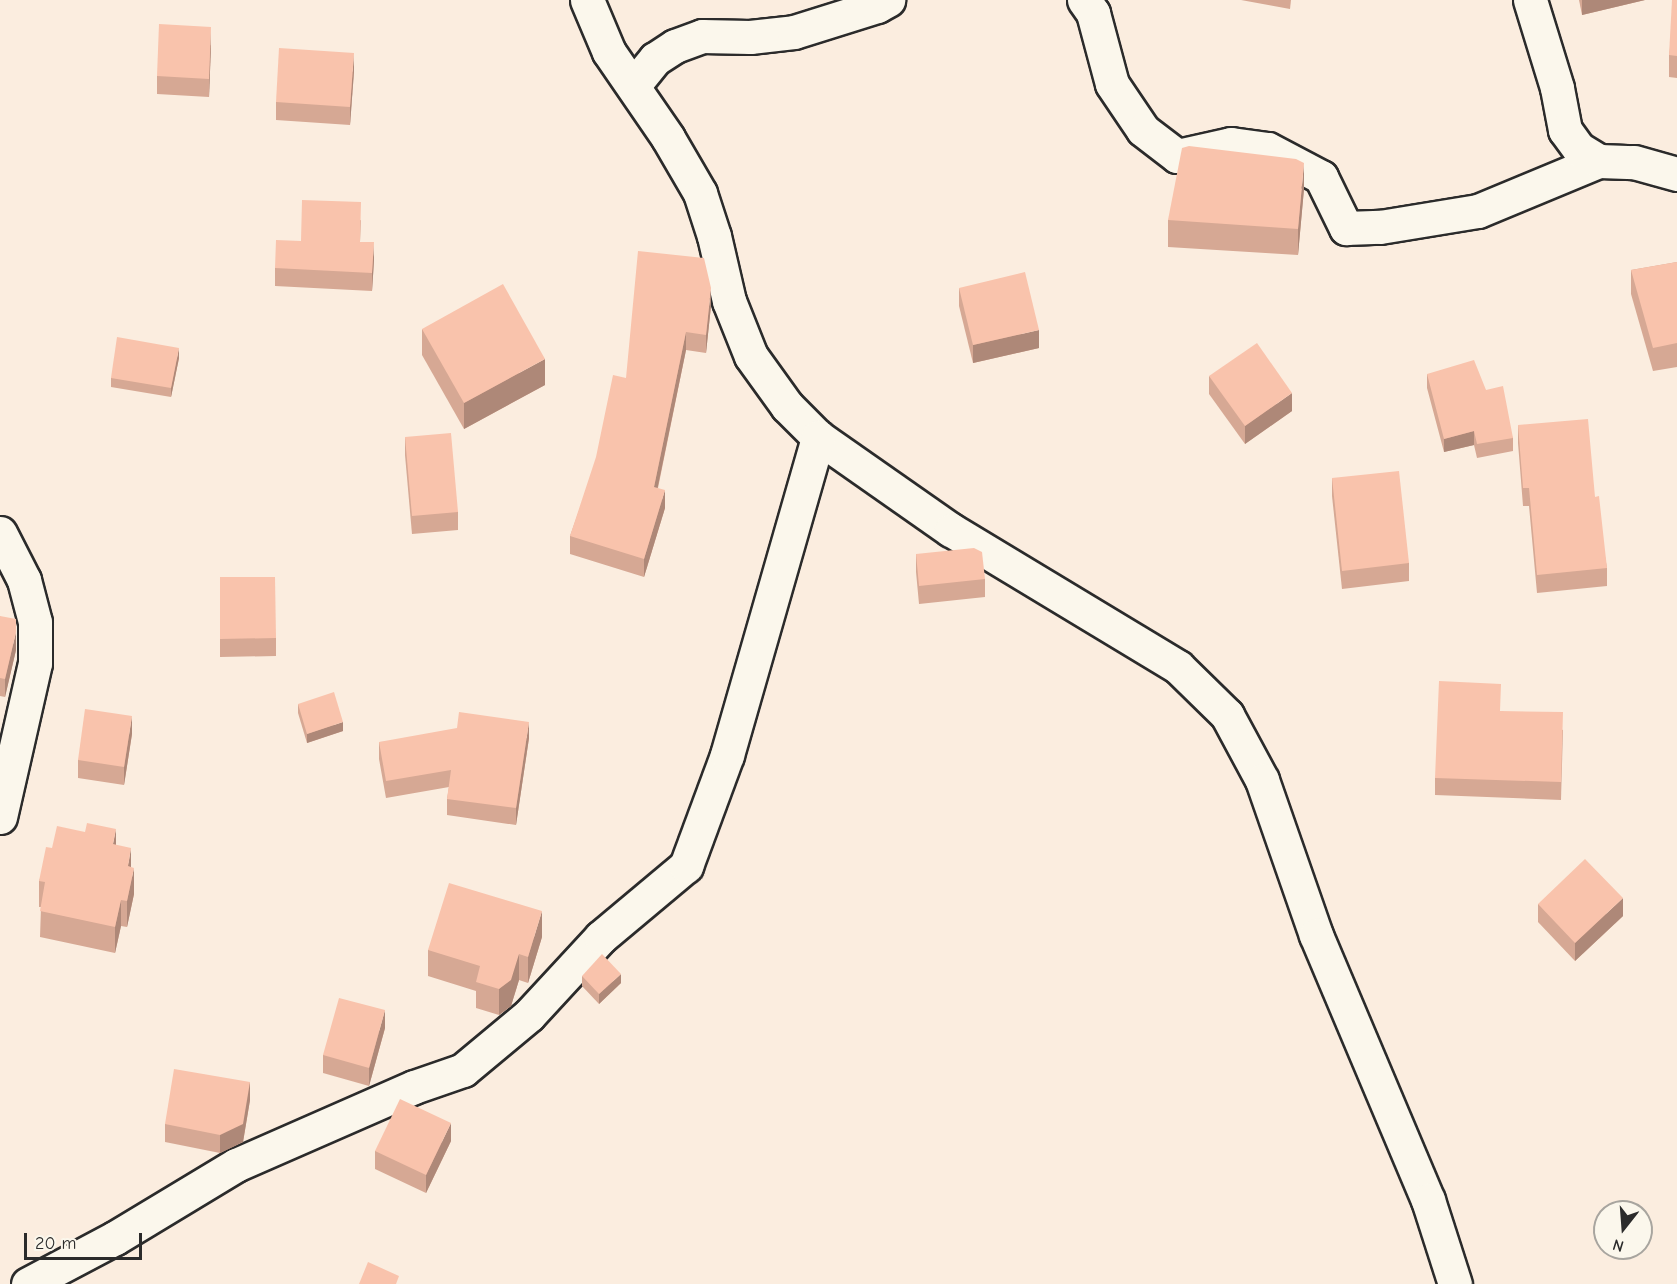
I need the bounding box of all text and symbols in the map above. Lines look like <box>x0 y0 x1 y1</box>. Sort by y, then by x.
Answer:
north arrow <box>1593 1200 1653 1260</box>
scale bar <box>27 1221 146 1259</box>
text: 20 m <box>35 1233 76 1254</box>
text: N <box>1611 1235 1626 1255</box>

